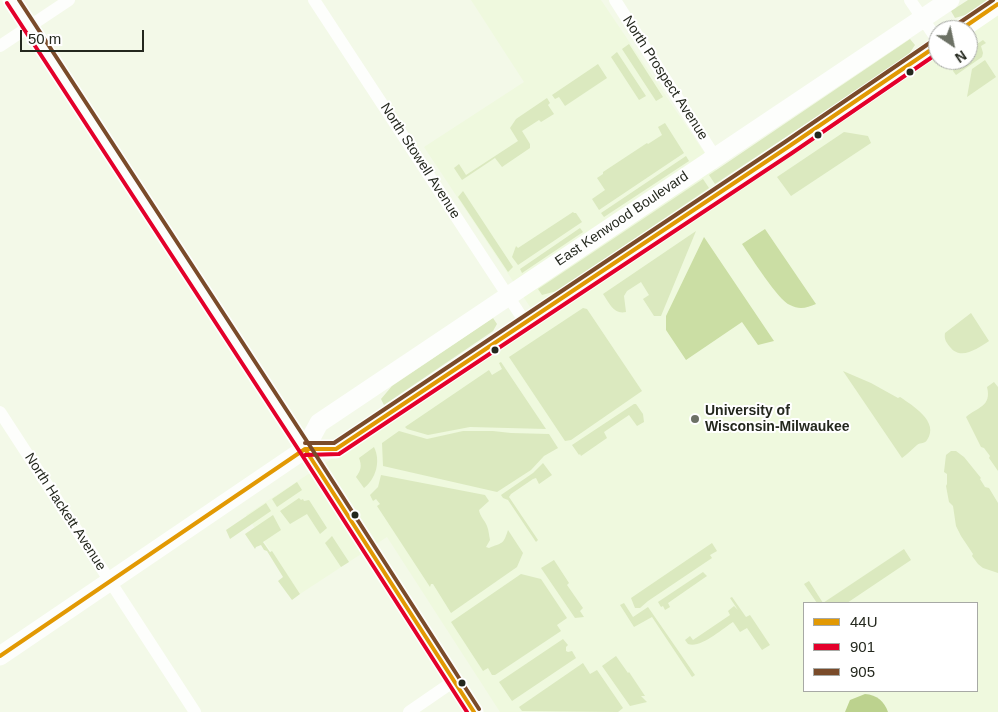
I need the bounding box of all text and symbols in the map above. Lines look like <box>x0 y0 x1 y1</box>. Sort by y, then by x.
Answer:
street label: North Prospect Avenue <box>619 13 711 143</box>
scale bar <box>22 20 146 52</box>
north arrow <box>928 20 978 70</box>
text: 50 m <box>28 30 61 47</box>
text: N <box>952 47 969 66</box>
unlabelled marker <box>905 67 915 77</box>
street label: North Stowell Avenue <box>376 100 464 222</box>
unlabelled marker <box>813 130 823 140</box>
street label: East Kenwood Boulevard <box>552 168 692 270</box>
unlabelled marker <box>490 345 500 355</box>
place label: University of Wisconsin-Milwaukee <box>705 403 850 436</box>
marker: University of Wisconsin-Milwaukee <box>689 413 701 425</box>
street label: North Hackett Avenue <box>21 450 109 574</box>
unlabelled marker <box>350 510 360 520</box>
legend <box>803 602 978 692</box>
text: 44U <box>850 613 878 630</box>
text: 901 <box>850 638 875 655</box>
text: 905 <box>850 663 875 680</box>
unlabelled marker <box>457 678 467 688</box>

